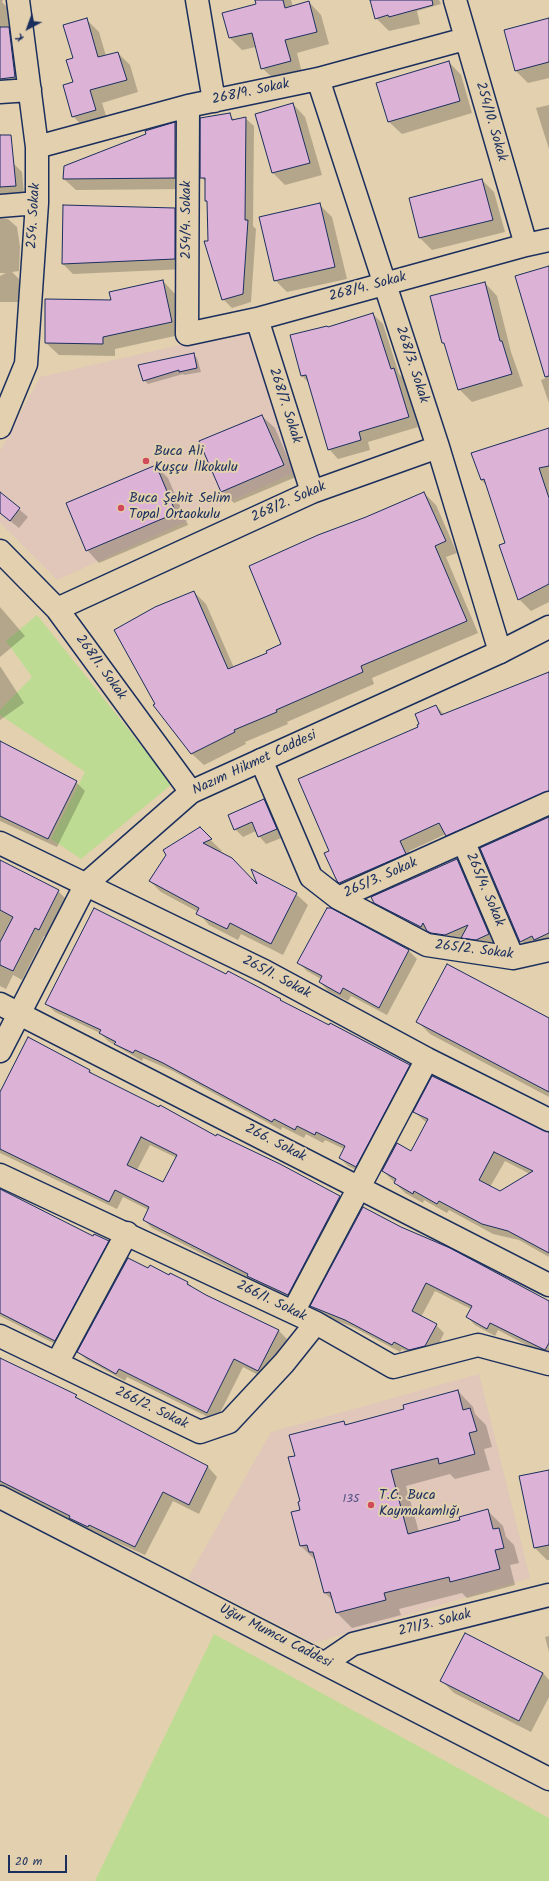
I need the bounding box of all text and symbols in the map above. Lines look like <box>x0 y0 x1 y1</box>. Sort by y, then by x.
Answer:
north arrow <box>8 8 48 48</box>
text: K <box>12 28 29 46</box>
street label: 268/9. Sokak <box>211 77 291 109</box>
street label: 254/10. Sokak <box>471 80 509 164</box>
street label: 254/4. Sokak <box>180 181 196 259</box>
street label: 254. Sokak <box>25 183 45 249</box>
street label: 268/4. Sokak <box>327 270 409 306</box>
street label: 268/3. Sokak <box>391 325 431 405</box>
street label: 268/7. Sokak <box>264 366 304 446</box>
place label: Buca Ali Kuşçu İlkokulu <box>154 445 238 478</box>
marker: Buca Ali Kuşçu İlkokulu <box>141 456 151 466</box>
street label: 268/2. Sokak <box>249 479 329 527</box>
place label: Buca Şehit Selim Topal Ortaokulu <box>129 492 230 524</box>
marker: Buca Şehit Selim Topal Ortaokulu <box>116 503 126 513</box>
street label: 268/1. Sokak <box>71 632 129 704</box>
street label: Nazım Hikmet Caddesi <box>190 728 320 800</box>
street label: 265/4. Sokak <box>461 851 507 929</box>
street label: 265/3. Sokak <box>342 855 420 903</box>
street label: 265/2. Sokak <box>434 938 514 964</box>
street label: 265/1. Sokak <box>239 953 313 1003</box>
street label: 266. Sokak <box>242 1122 308 1166</box>
street label: 266/1. Sokak <box>233 1278 309 1326</box>
street label: 266/2. Sokak <box>112 1384 190 1434</box>
place label: T.C. Buca Kaymakamlığı <box>379 1489 460 1522</box>
house number: 135 <box>342 1493 360 1507</box>
marker: T.C. Buca Kaymakamlığı <box>366 1500 376 1510</box>
street label: Uğur Mumcu Caddesi <box>216 1601 334 1673</box>
street label: 271/3. Sokak <box>397 1607 473 1641</box>
scale bar <box>10 1847 69 1873</box>
text: 20 m <box>15 1852 42 1871</box>

